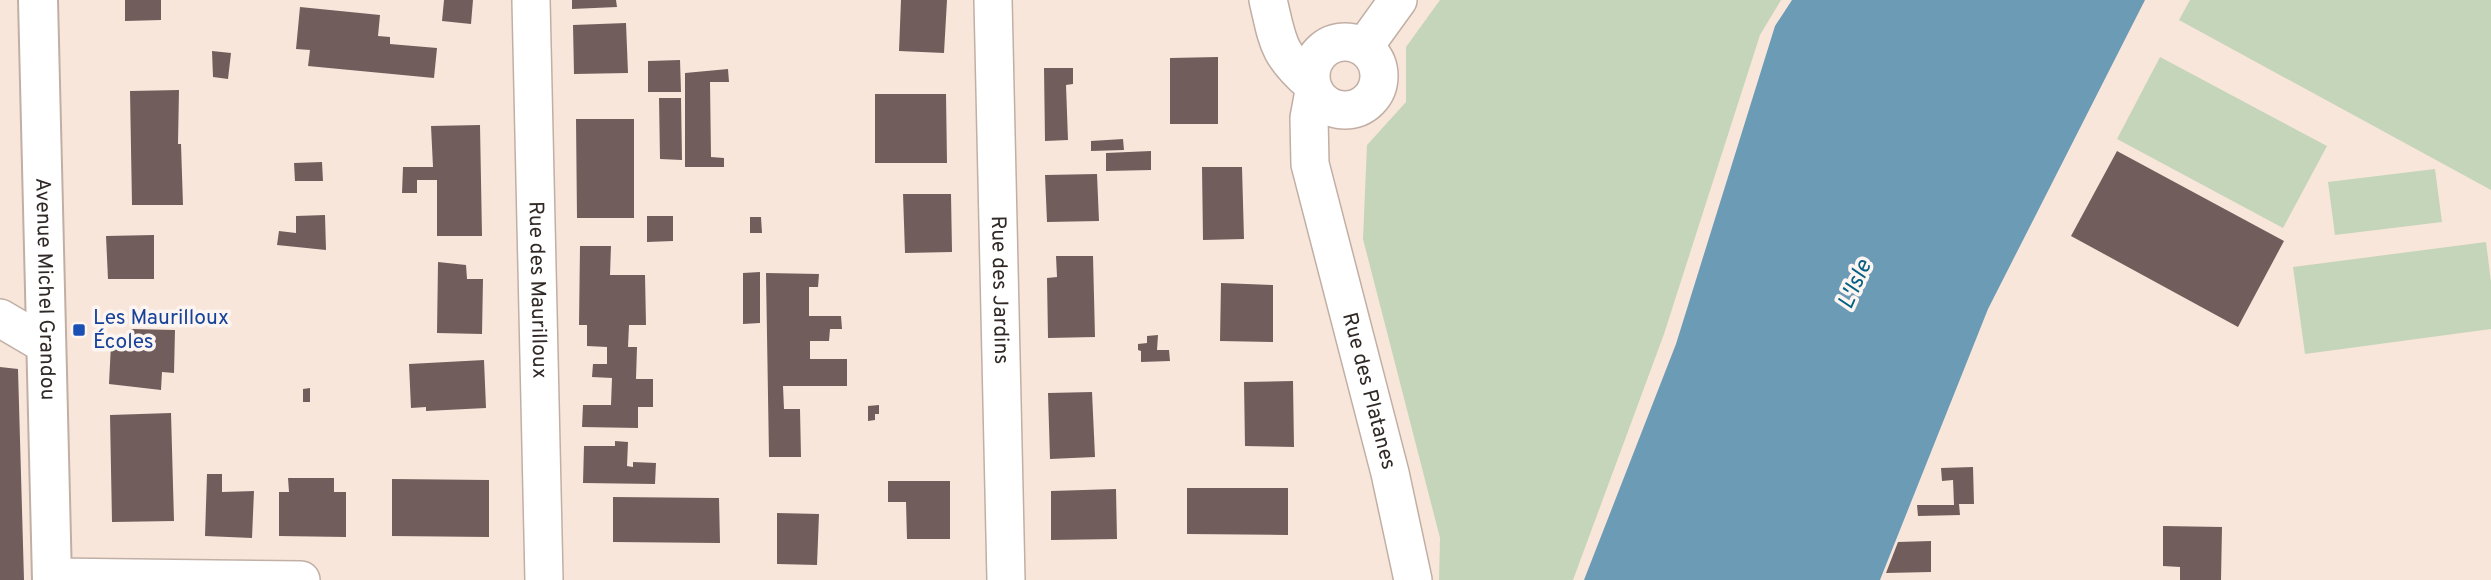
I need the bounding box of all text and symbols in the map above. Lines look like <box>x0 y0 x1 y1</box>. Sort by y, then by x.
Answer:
street label: Avenue Michel Grandou <box>29 177 61 401</box>
street label: Rue des Maurilloux <box>522 201 553 379</box>
street label: Rue des Jardins <box>984 215 1015 365</box>
water label: L'Isle <box>1832 255 1880 314</box>
place label: Les Maurilloux Écoles <box>93 305 229 356</box>
street label: Rue des Platanes <box>1336 310 1402 472</box>
marker: Les Maurilloux Écoles <box>71 322 87 338</box>

